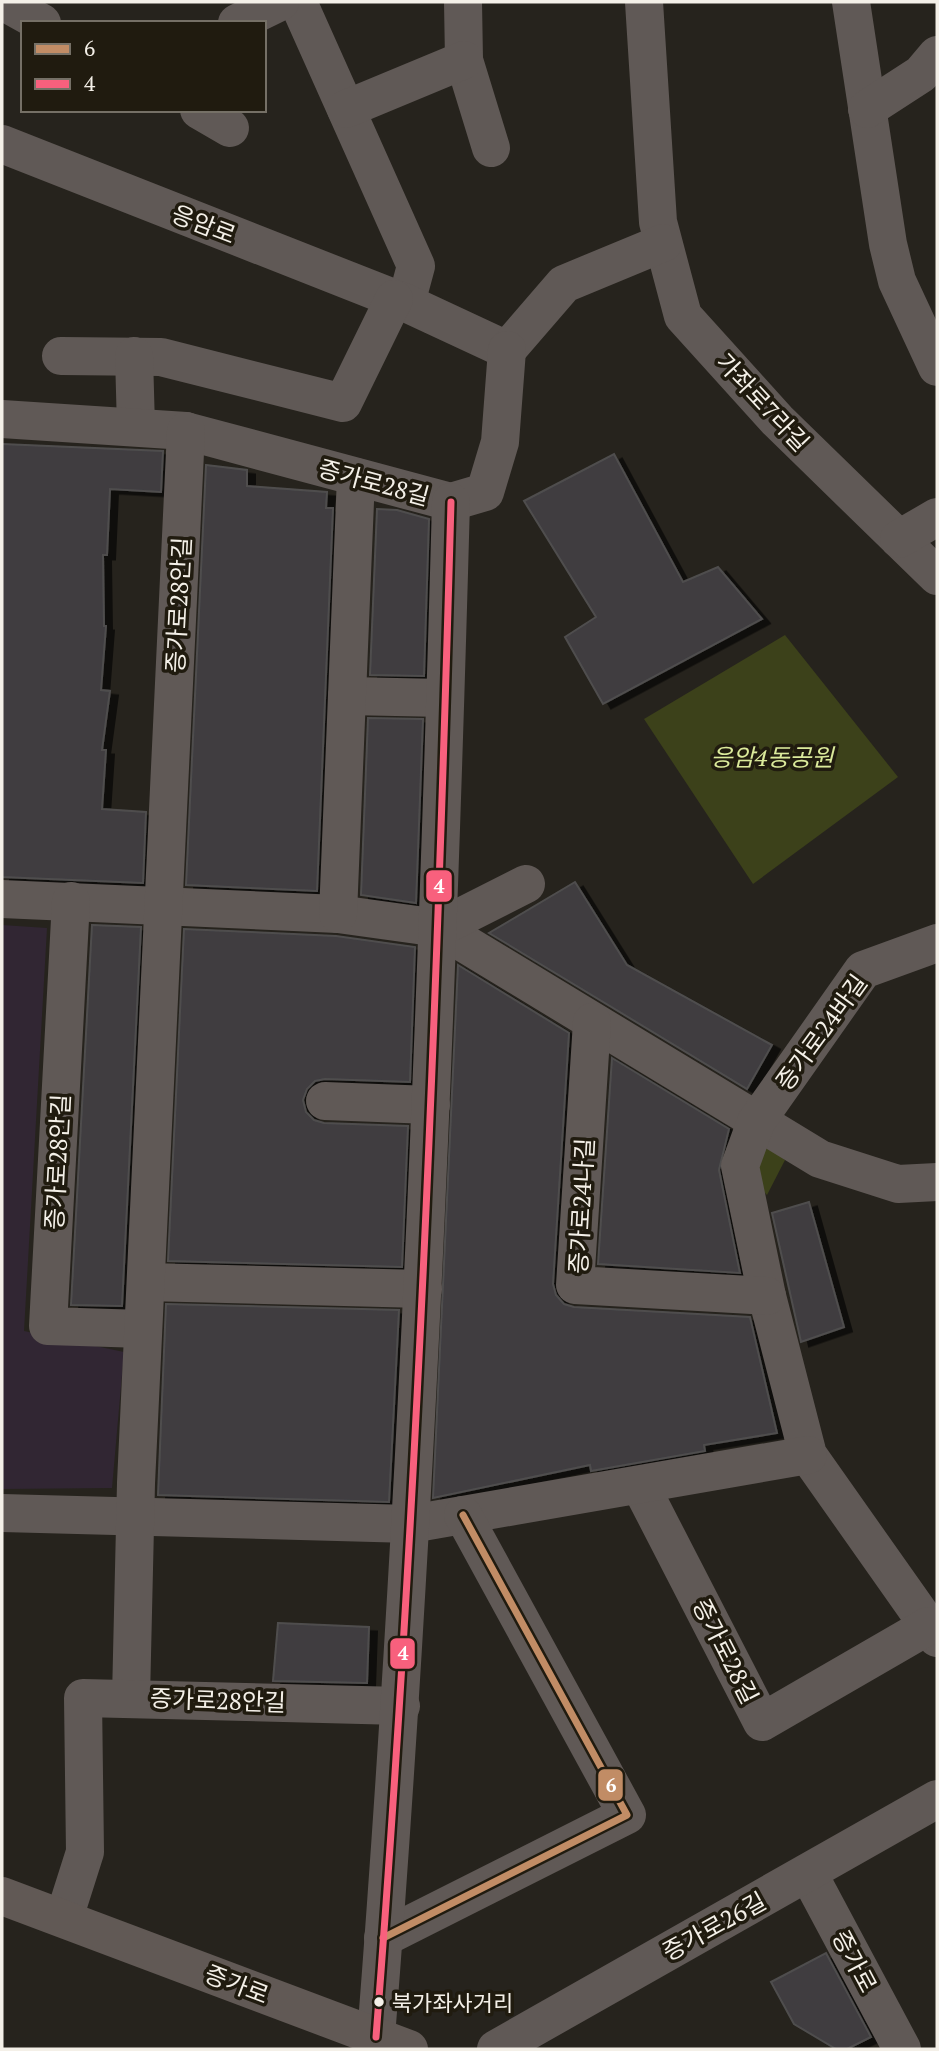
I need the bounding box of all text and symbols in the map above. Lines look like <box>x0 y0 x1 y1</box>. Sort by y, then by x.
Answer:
legend <box>21 21 266 112</box>
text: 6 <box>84 34 95 62</box>
text: 4 <box>84 69 96 97</box>
street label: 응암로 <box>167 197 241 251</box>
street label: 가좌로7라길 <box>709 346 817 458</box>
street label: 증가로28길 <box>315 452 433 512</box>
street label: 증가로28안길 <box>158 536 198 674</box>
park label: 응암4동공원 <box>711 741 835 773</box>
line badge: 4 <box>425 869 453 903</box>
text: 4 <box>434 873 445 898</box>
street label: 증가로24바길 <box>768 968 874 1096</box>
street label: 증가로28안길 <box>37 1093 77 1231</box>
street label: 증가로24나길 <box>561 1137 601 1275</box>
street label: 증가로28길 <box>686 1593 766 1709</box>
line badge: 4 <box>389 1637 416 1670</box>
text: 4 <box>398 1640 409 1665</box>
street label: 증가로28안길 <box>149 1682 287 1718</box>
line badge: 6 <box>597 1768 624 1802</box>
text: 6 <box>606 1772 617 1797</box>
street label: 증가로26길 <box>656 1884 772 1968</box>
street label: 증가로 <box>825 1924 885 1998</box>
street label: 증가로 <box>200 1957 274 2011</box>
place label: 북가좌사거리 <box>392 1988 513 2017</box>
marker: 북가좌사거리 <box>372 1995 386 2009</box>

